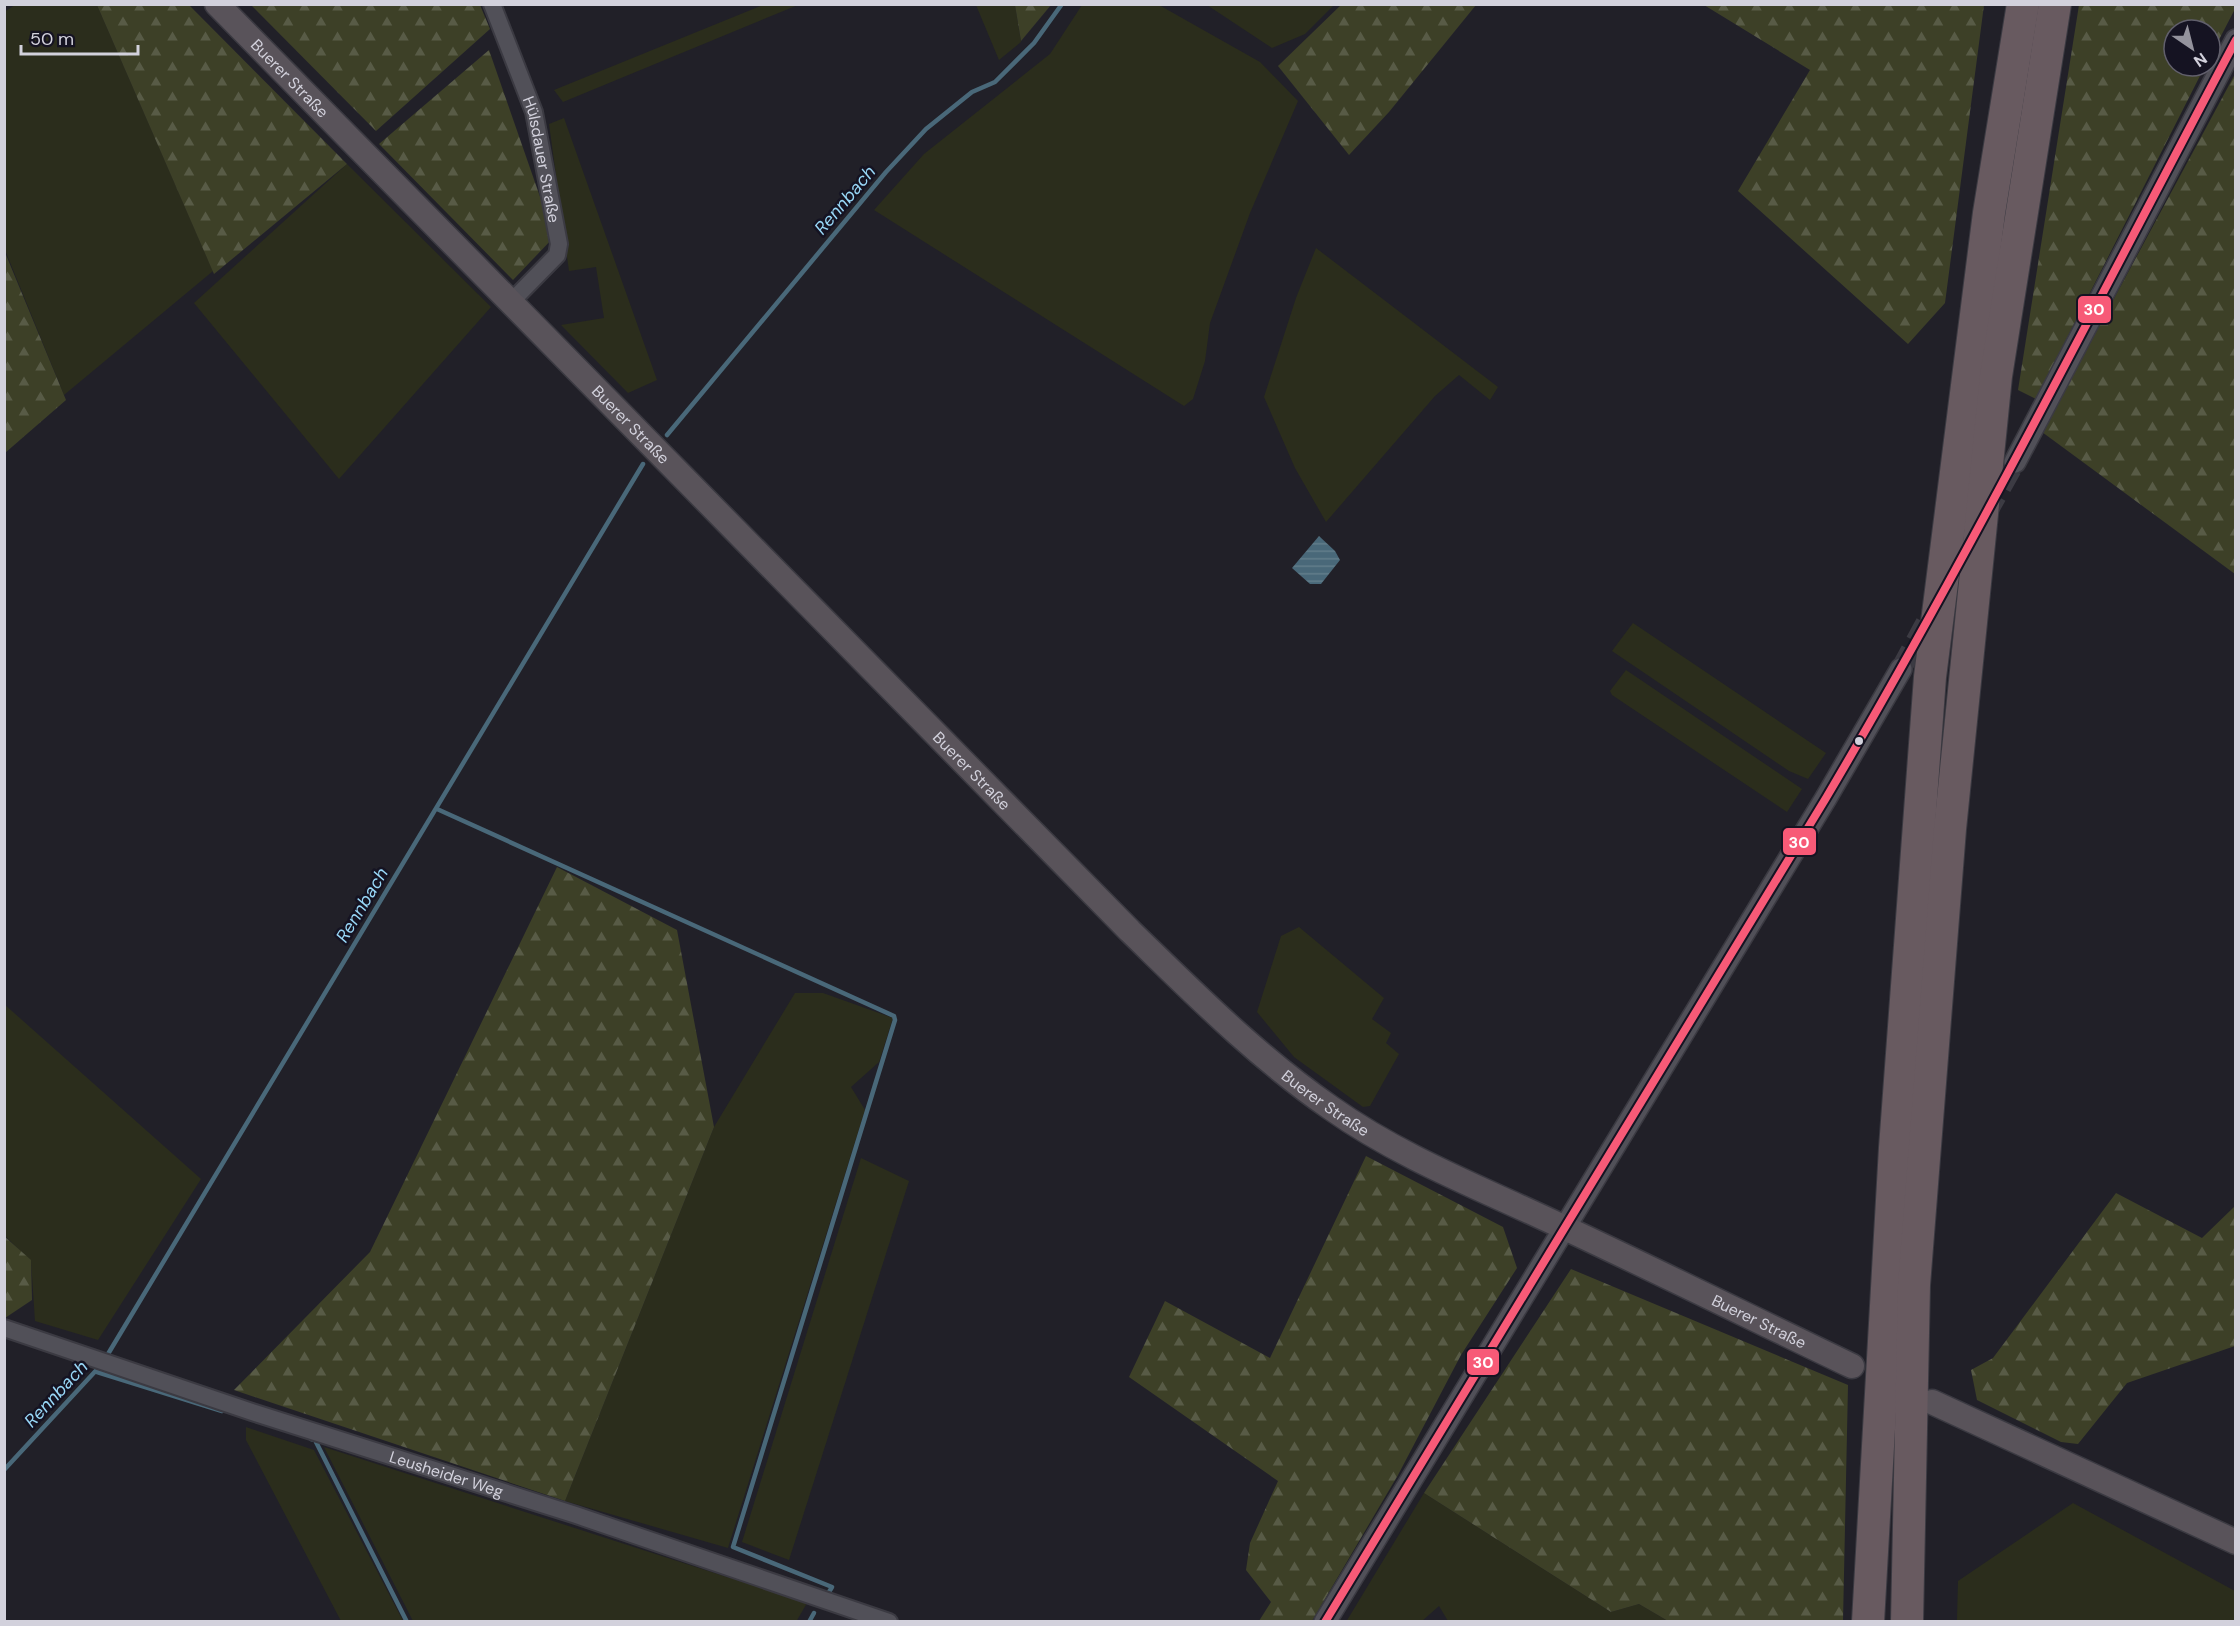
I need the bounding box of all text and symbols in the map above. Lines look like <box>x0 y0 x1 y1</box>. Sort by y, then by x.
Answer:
scale bar <box>21 18 138 56</box>
north arrow <box>2162 18 2222 78</box>
text: 50 m <box>30 27 74 51</box>
street label: Buerer Straße <box>247 34 333 122</box>
text: N <box>2190 48 2211 72</box>
street label: Hülsdauer Straße <box>518 93 565 224</box>
water label: Rennbach <box>809 160 881 240</box>
line badge: 30 <box>2077 295 2112 324</box>
text: 30 <box>2084 299 2104 320</box>
street label: Buerer Straße <box>588 380 674 468</box>
street label: Buerer Straße <box>929 727 1015 814</box>
unlabelled marker <box>1853 735 1865 747</box>
line badge: 30 <box>1782 827 1817 856</box>
text: 30 <box>1789 832 1809 853</box>
water label: Rennbach <box>330 863 394 947</box>
street label: Buerer Straße <box>1278 1065 1373 1141</box>
street label: Buerer Straße <box>1708 1289 1810 1353</box>
line badge: 30 <box>1466 1348 1500 1376</box>
text: 30 <box>1473 1352 1493 1373</box>
water label: Rennbach <box>19 1355 93 1433</box>
street label: Leusheider Weg <box>387 1446 506 1502</box>

